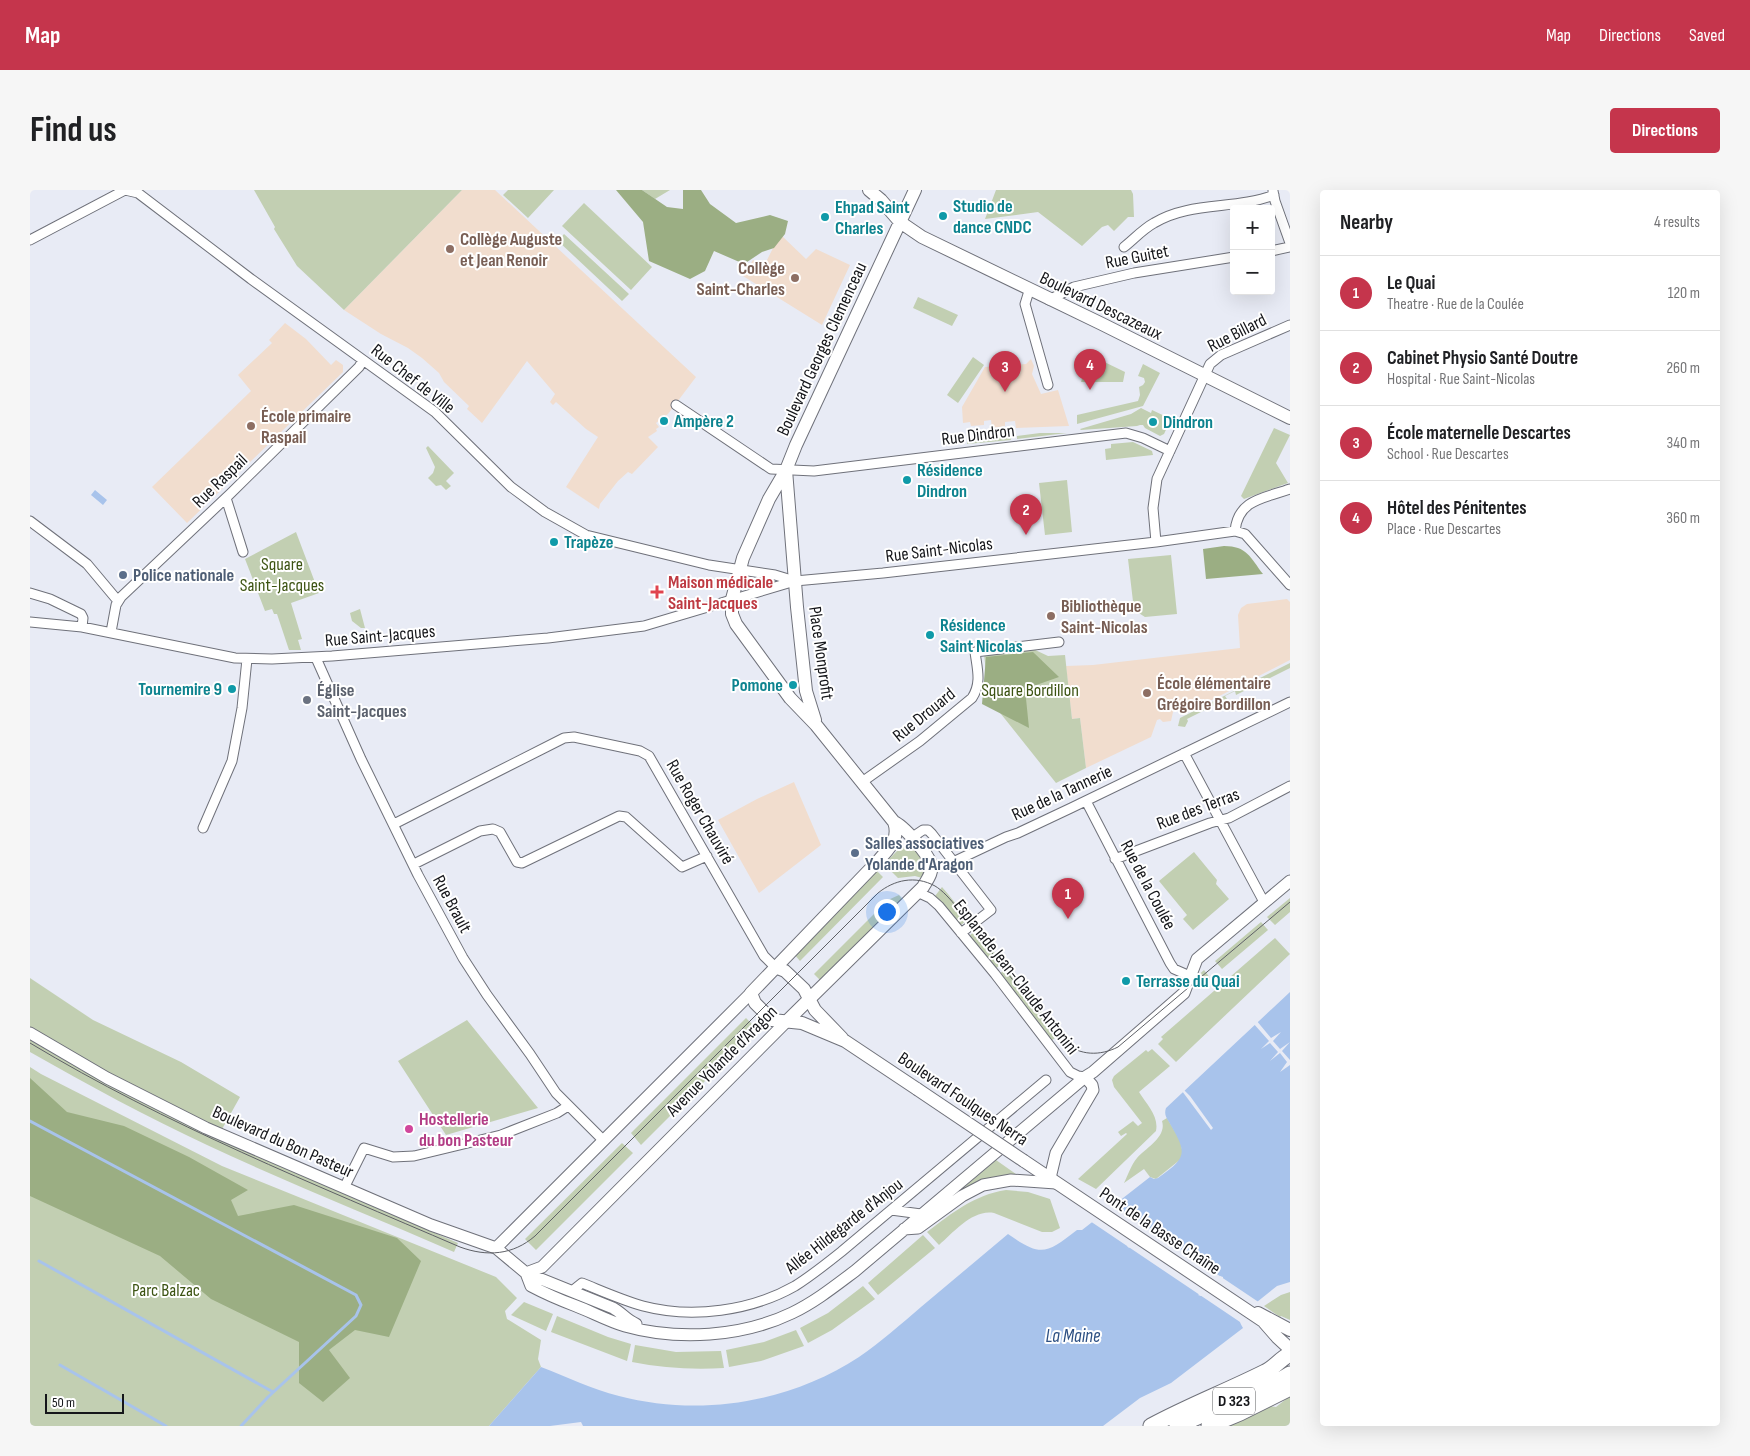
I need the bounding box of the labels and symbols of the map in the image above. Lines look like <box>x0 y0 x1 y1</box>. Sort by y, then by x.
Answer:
place label: Studio de dance CNDC <box>953 196 1032 238</box>
place label: Ehpad Saint Charles <box>835 197 910 239</box>
marker: Studio de dance CNDC <box>937 210 949 222</box>
marker: Ehpad Saint Charles <box>819 211 831 223</box>
place label: Collège Auguste et Jean Renoir <box>460 229 562 271</box>
street label: Rue Guitet <box>1104 241 1171 273</box>
marker: Collège Auguste et Jean Renoir <box>444 243 456 255</box>
place label: Collège Saint-Charles <box>697 258 785 300</box>
street label: Boulevard Georges Clemenceau <box>773 259 871 439</box>
street label: Boulevard Descazeaux <box>1036 267 1166 345</box>
marker: Collège Saint-Charles <box>789 272 801 284</box>
street label: Rue Billard <box>1204 309 1270 357</box>
street label: Rue Chef de Ville <box>367 340 459 418</box>
pin: 4 <box>1074 349 1106 390</box>
pin: 3 <box>989 351 1021 392</box>
place label: École primaire Raspail <box>261 406 351 448</box>
place label: Ampère 2 <box>673 411 734 432</box>
place label: Dindron <box>1163 412 1213 433</box>
marker: Ampère 2 <box>658 415 670 427</box>
marker: Dindron <box>1147 416 1159 428</box>
marker: École primaire Raspail <box>245 420 257 432</box>
street label: Rue Dindron <box>940 420 1016 450</box>
street label: Rue Raspail <box>188 450 252 512</box>
place label: Résidence Dindron <box>917 460 983 502</box>
marker: Résidence Dindron <box>901 474 913 486</box>
pin: 2 <box>1010 494 1042 535</box>
place label: Trapèze <box>564 532 613 553</box>
street label: Rue Saint-Nicolas <box>884 533 994 567</box>
marker: Trapèze <box>548 536 560 548</box>
park label: Square Saint-Jacques <box>240 554 324 596</box>
place label: Police nationale <box>133 565 234 586</box>
marker: Police nationale <box>117 569 129 581</box>
place label: Maison médicale Saint-Jacques <box>668 572 773 614</box>
marker: Maison médicale Saint-Jacques <box>650 585 664 599</box>
place label: Bibliothèque Saint-Nicolas <box>1061 596 1148 638</box>
street label: Place Monprofit <box>804 605 838 702</box>
marker: Bibliothèque Saint-Nicolas <box>1045 610 1057 622</box>
place label: Résidence Saint Nicolas <box>940 615 1023 657</box>
street label: Rue Saint-Jacques <box>324 621 436 651</box>
marker: Résidence Saint Nicolas <box>924 629 936 641</box>
place label: École élémentaire Grégoire Bordillon <box>1157 673 1271 715</box>
place label: Pomone <box>732 675 783 696</box>
place label: Tournemire 9 <box>138 679 222 700</box>
marker: Pomone <box>787 679 799 691</box>
place label: Église Saint-Jacques <box>317 680 407 722</box>
park label: Square Bordillon <box>981 680 1079 701</box>
marker: Tournemire 9 <box>226 683 238 695</box>
street label: Rue Drouard <box>889 684 959 746</box>
marker: École élémentaire Grégoire Bordillon <box>1141 687 1153 699</box>
marker: Église Saint-Jacques <box>301 694 313 706</box>
street label: Rue Roger Chauviré <box>662 756 738 868</box>
street label: Rue de la Tannerie <box>1009 761 1115 825</box>
street label: Rue des Terras <box>1154 784 1242 834</box>
place label: Salles associatives Yolande d'Aragon <box>865 833 984 875</box>
street label: Rue de la Coulée <box>1116 837 1180 933</box>
marker: Salles associatives Yolande d'Aragon <box>849 847 861 859</box>
street label: Rue Brault <box>428 872 476 937</box>
pin: 1 <box>1052 878 1084 919</box>
street label: Esplanade Jean-Claude Antonini <box>949 895 1083 1059</box>
your location <box>874 899 900 925</box>
place label: Terrasse du Quai <box>1136 971 1240 992</box>
marker: Terrasse du Quai <box>1120 975 1132 987</box>
street label: Avenue Yolande d’Aragon <box>662 1001 782 1121</box>
street label: Boulevard Foulques Nerra <box>894 1048 1032 1150</box>
street label: Boulevard du Bon Pasteur <box>209 1101 357 1183</box>
place label: Hostellerie du bon Pasteur <box>419 1109 514 1151</box>
marker: Hostellerie du bon Pasteur <box>403 1123 415 1135</box>
street label: Allée Hildegarde d'Anjou <box>780 1174 907 1279</box>
street label: Pont de la Basse Chaîne <box>1095 1183 1225 1279</box>
park label: Parc Balzac <box>132 1280 200 1301</box>
water label: La Maine <box>1046 1325 1101 1348</box>
road number: D 323 <box>1213 1388 1255 1414</box>
scale bar <box>45 1391 124 1414</box>

